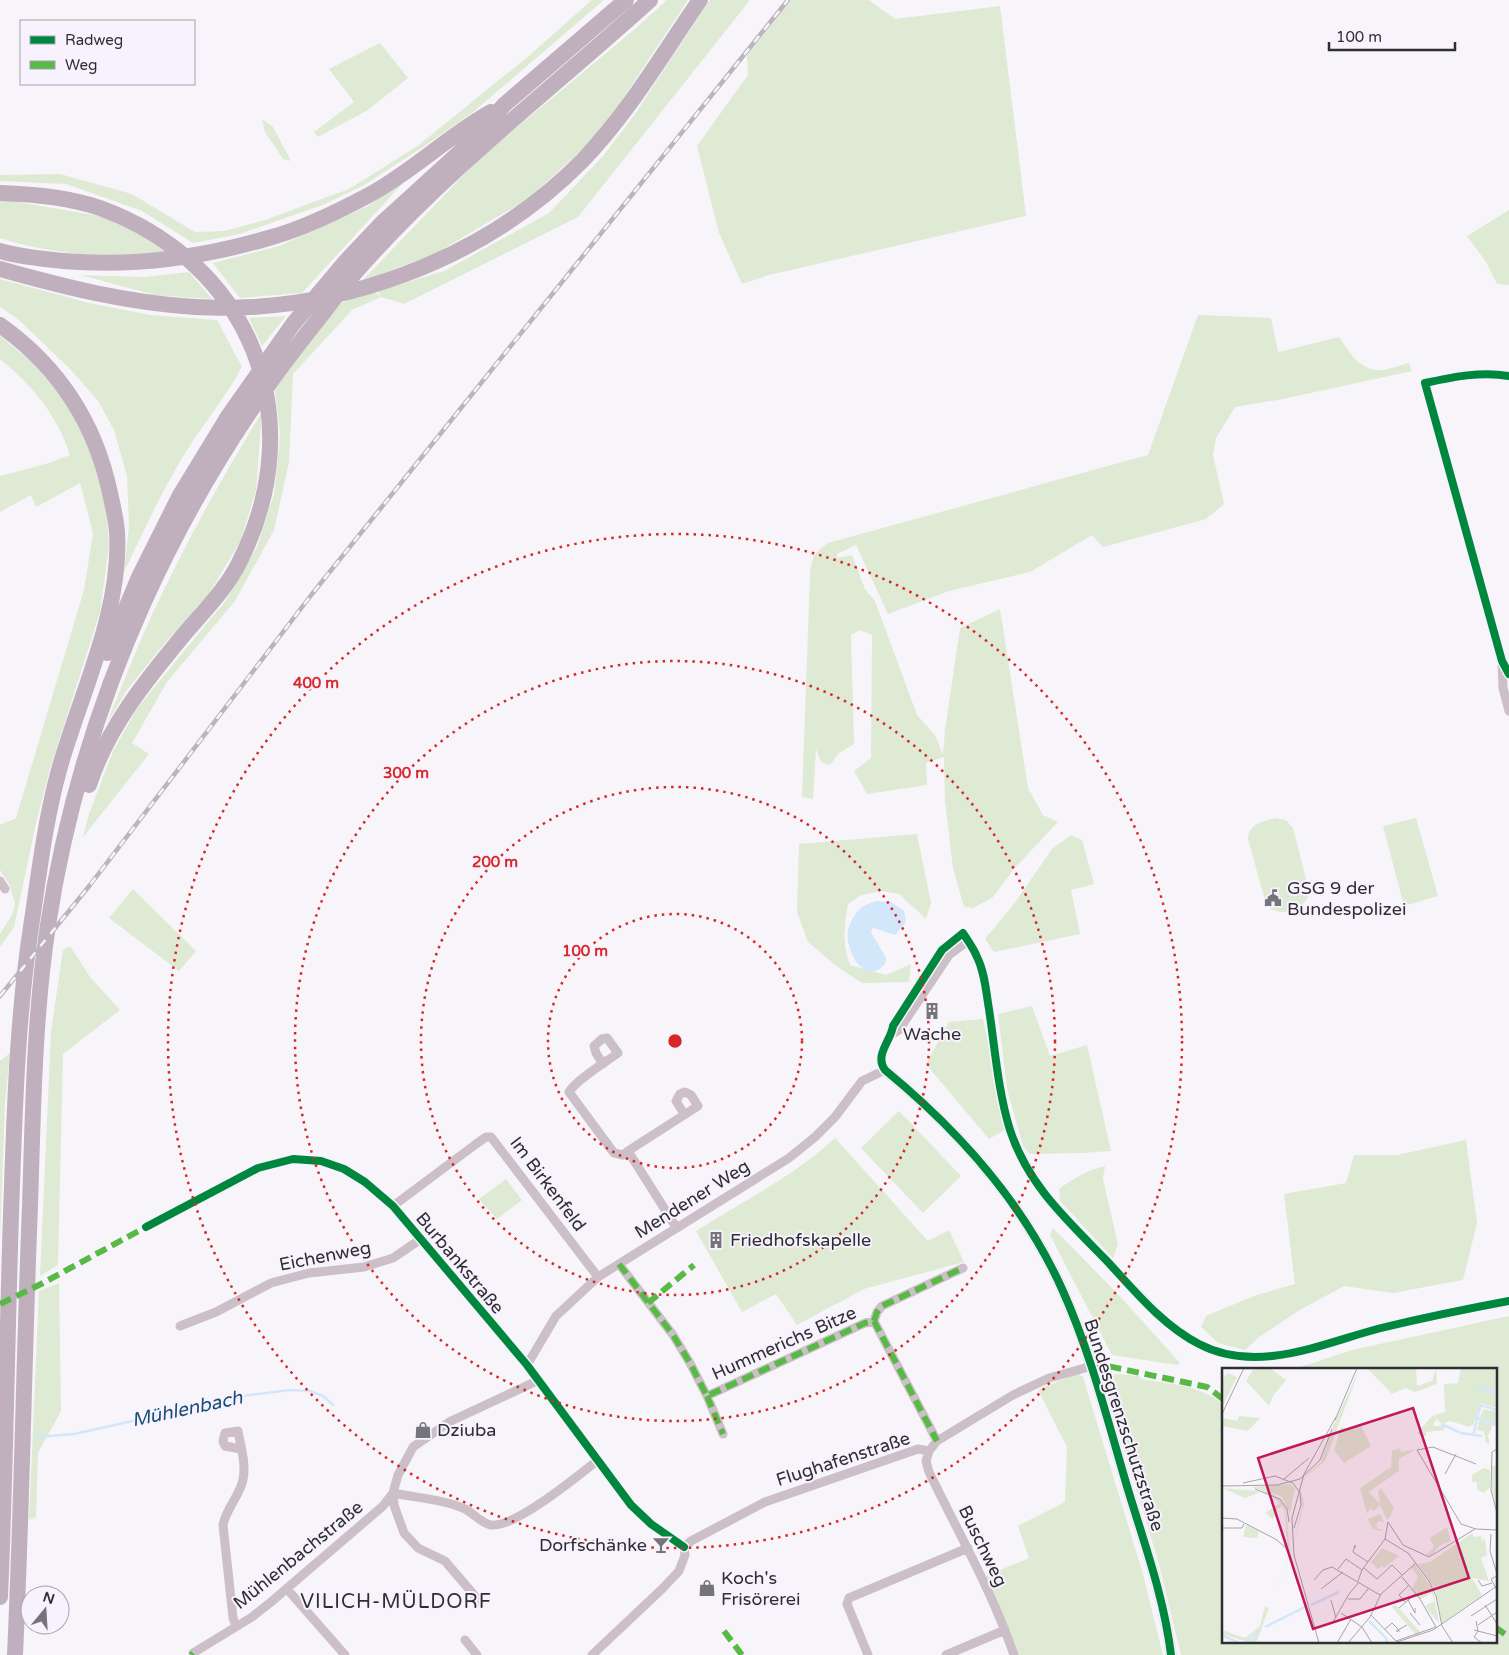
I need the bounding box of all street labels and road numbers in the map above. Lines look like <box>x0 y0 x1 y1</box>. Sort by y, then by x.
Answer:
street label: Im Birkenfeld <box>505 1132 591 1236</box>
street label: Mendener Weg <box>630 1155 754 1243</box>
street label: Burbankstraße <box>411 1208 509 1318</box>
street label: Eichenweg <box>277 1236 373 1276</box>
street label: Hummerichs Bitze <box>708 1301 860 1385</box>
street label: Bundesgrenzschutzstraße <box>1079 1316 1169 1534</box>
street label: Flughafenstraße <box>773 1427 913 1491</box>
street label: Mühlenbachstraße <box>229 1496 367 1614</box>
street label: Buschweg <box>954 1502 1012 1590</box>

